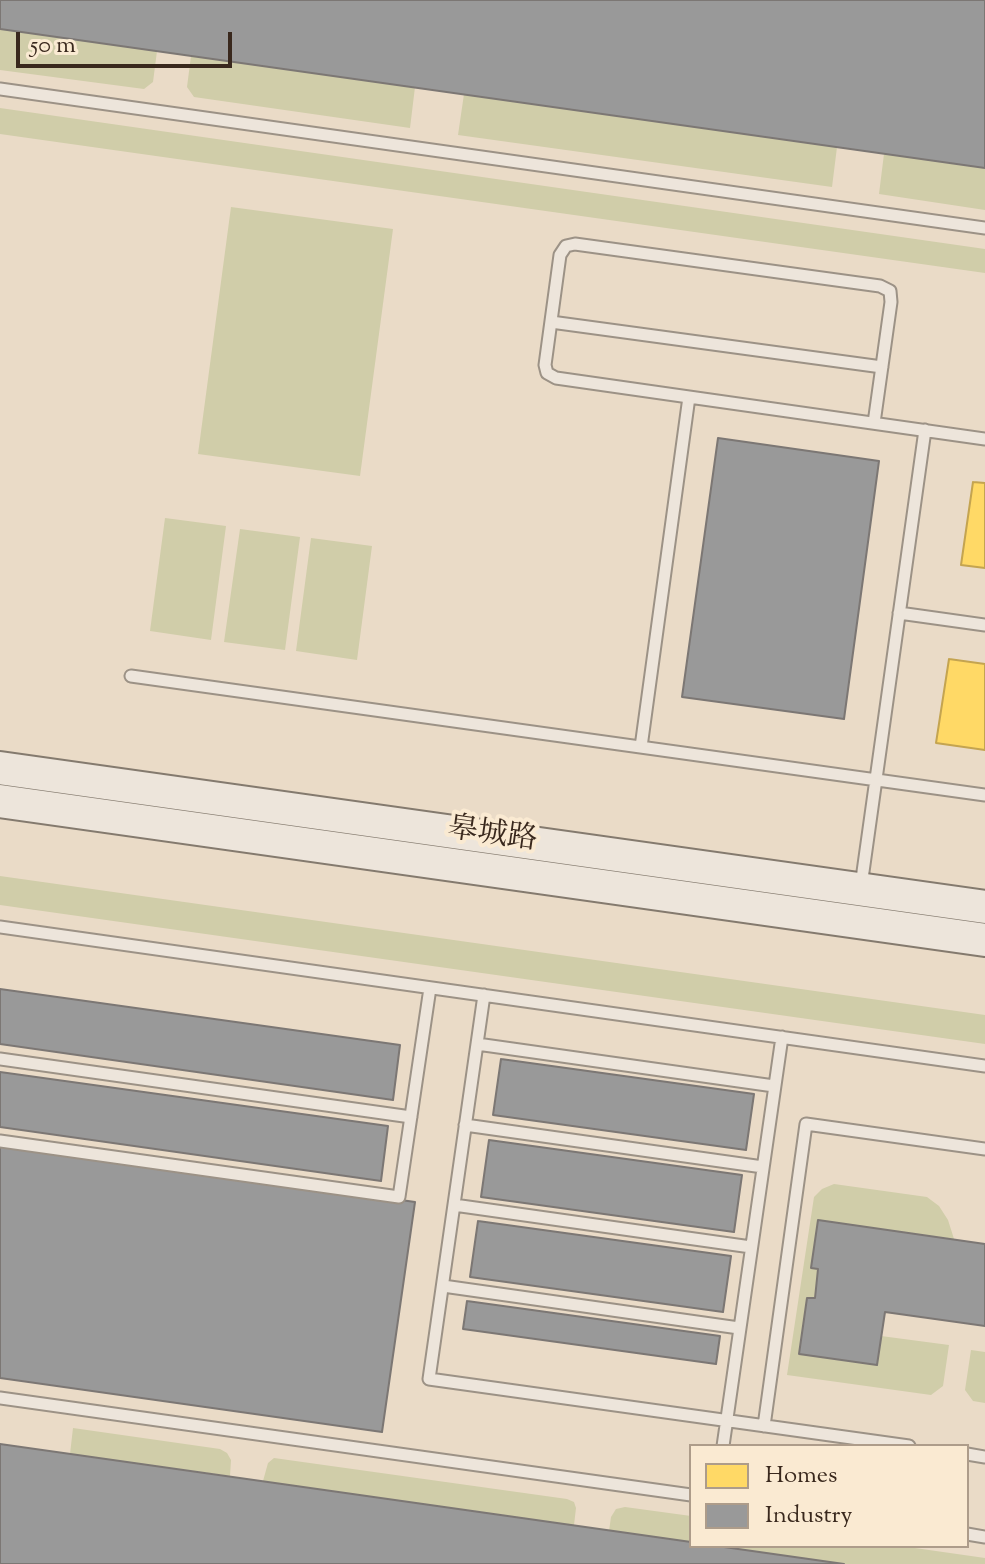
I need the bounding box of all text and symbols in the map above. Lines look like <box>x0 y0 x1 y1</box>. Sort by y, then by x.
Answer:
scale bar <box>20 16 236 66</box>
text: 50 m <box>30 29 76 63</box>
street label: 皋城路 <box>445 813 539 861</box>
legend <box>689 1444 969 1548</box>
text: Homes <box>765 1459 837 1493</box>
text: Industry <box>765 1499 853 1533</box>

